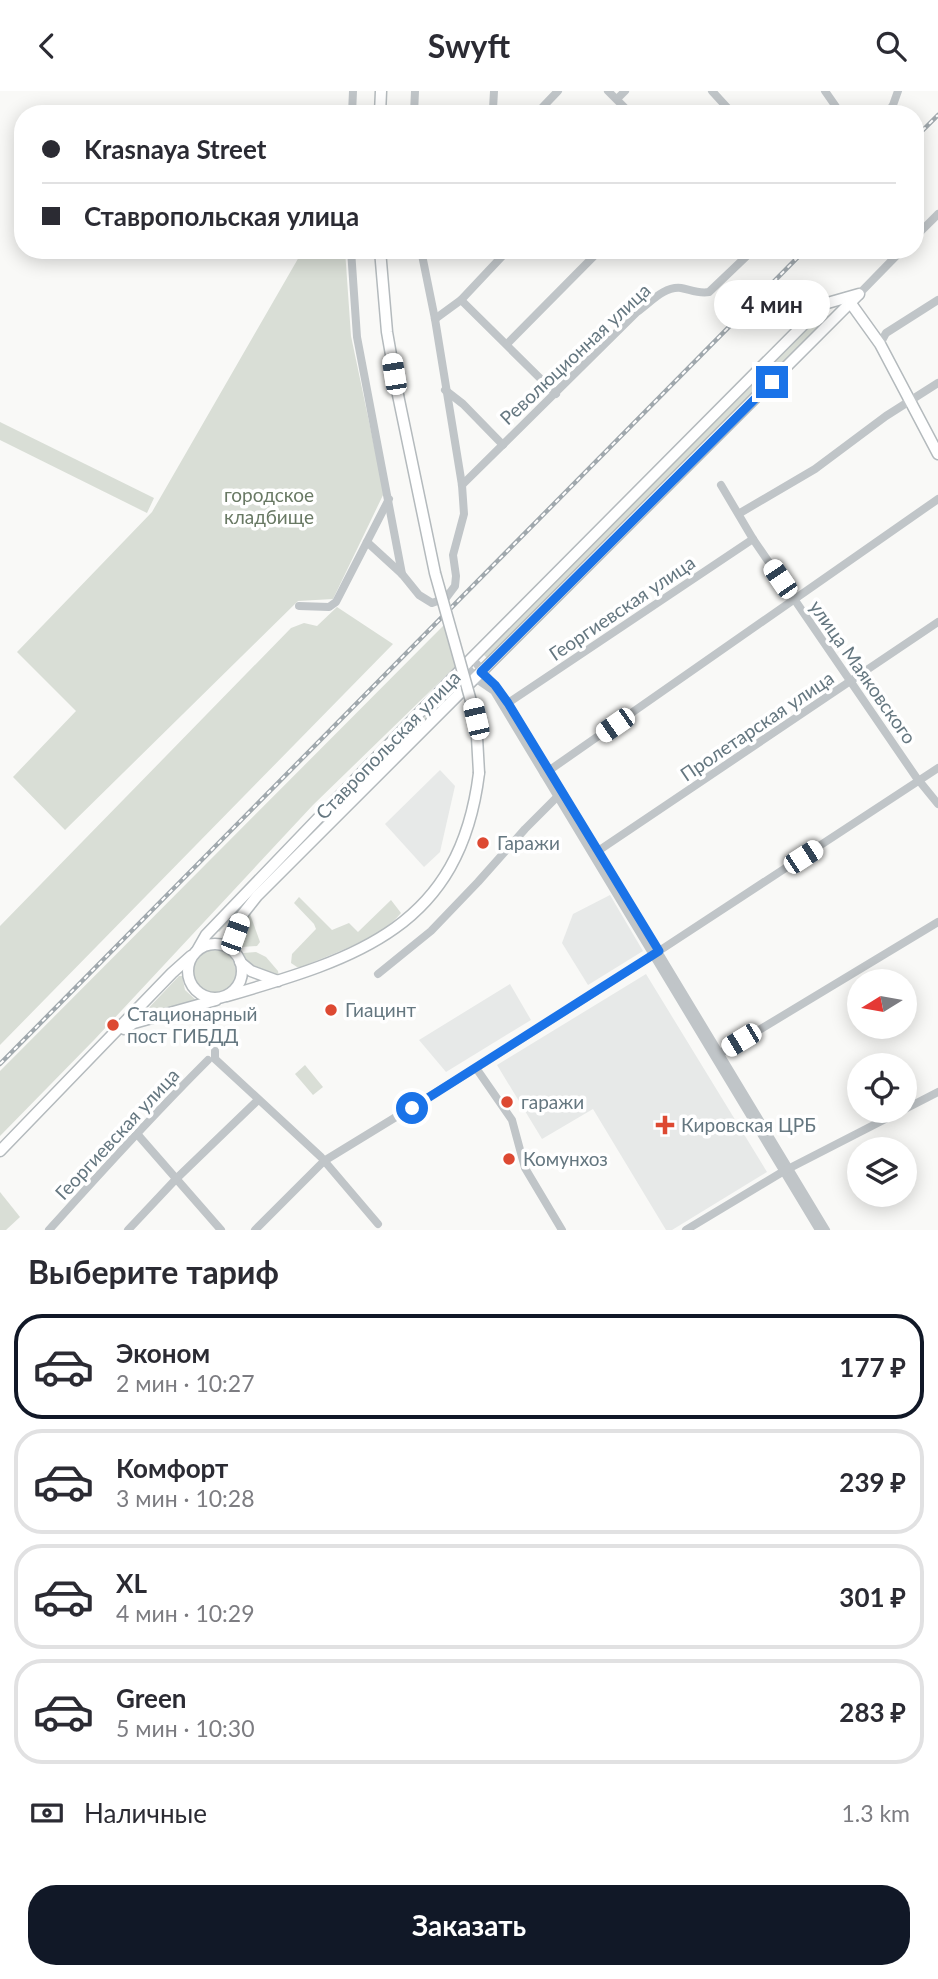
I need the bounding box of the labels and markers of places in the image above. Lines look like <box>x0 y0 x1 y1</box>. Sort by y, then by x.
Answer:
place label: Гаражи <box>497 831 560 854</box>
marker: Гаражи <box>475 835 491 851</box>
place label: Гиацинт <box>345 998 417 1021</box>
place label: Стационарный пост ГИБДД <box>127 1002 258 1047</box>
marker: Гиацинт <box>323 1002 339 1018</box>
marker: Стационарный пост ГИБДД <box>105 1017 121 1033</box>
place label: гаражи <box>521 1090 584 1113</box>
marker: гаражи <box>499 1094 515 1110</box>
place label: Кировская ЦРБ <box>681 1113 816 1136</box>
marker: Кировская ЦРБ <box>655 1115 675 1135</box>
place label: Комунхоз <box>523 1147 608 1170</box>
marker: Комунхоз <box>501 1151 517 1167</box>

